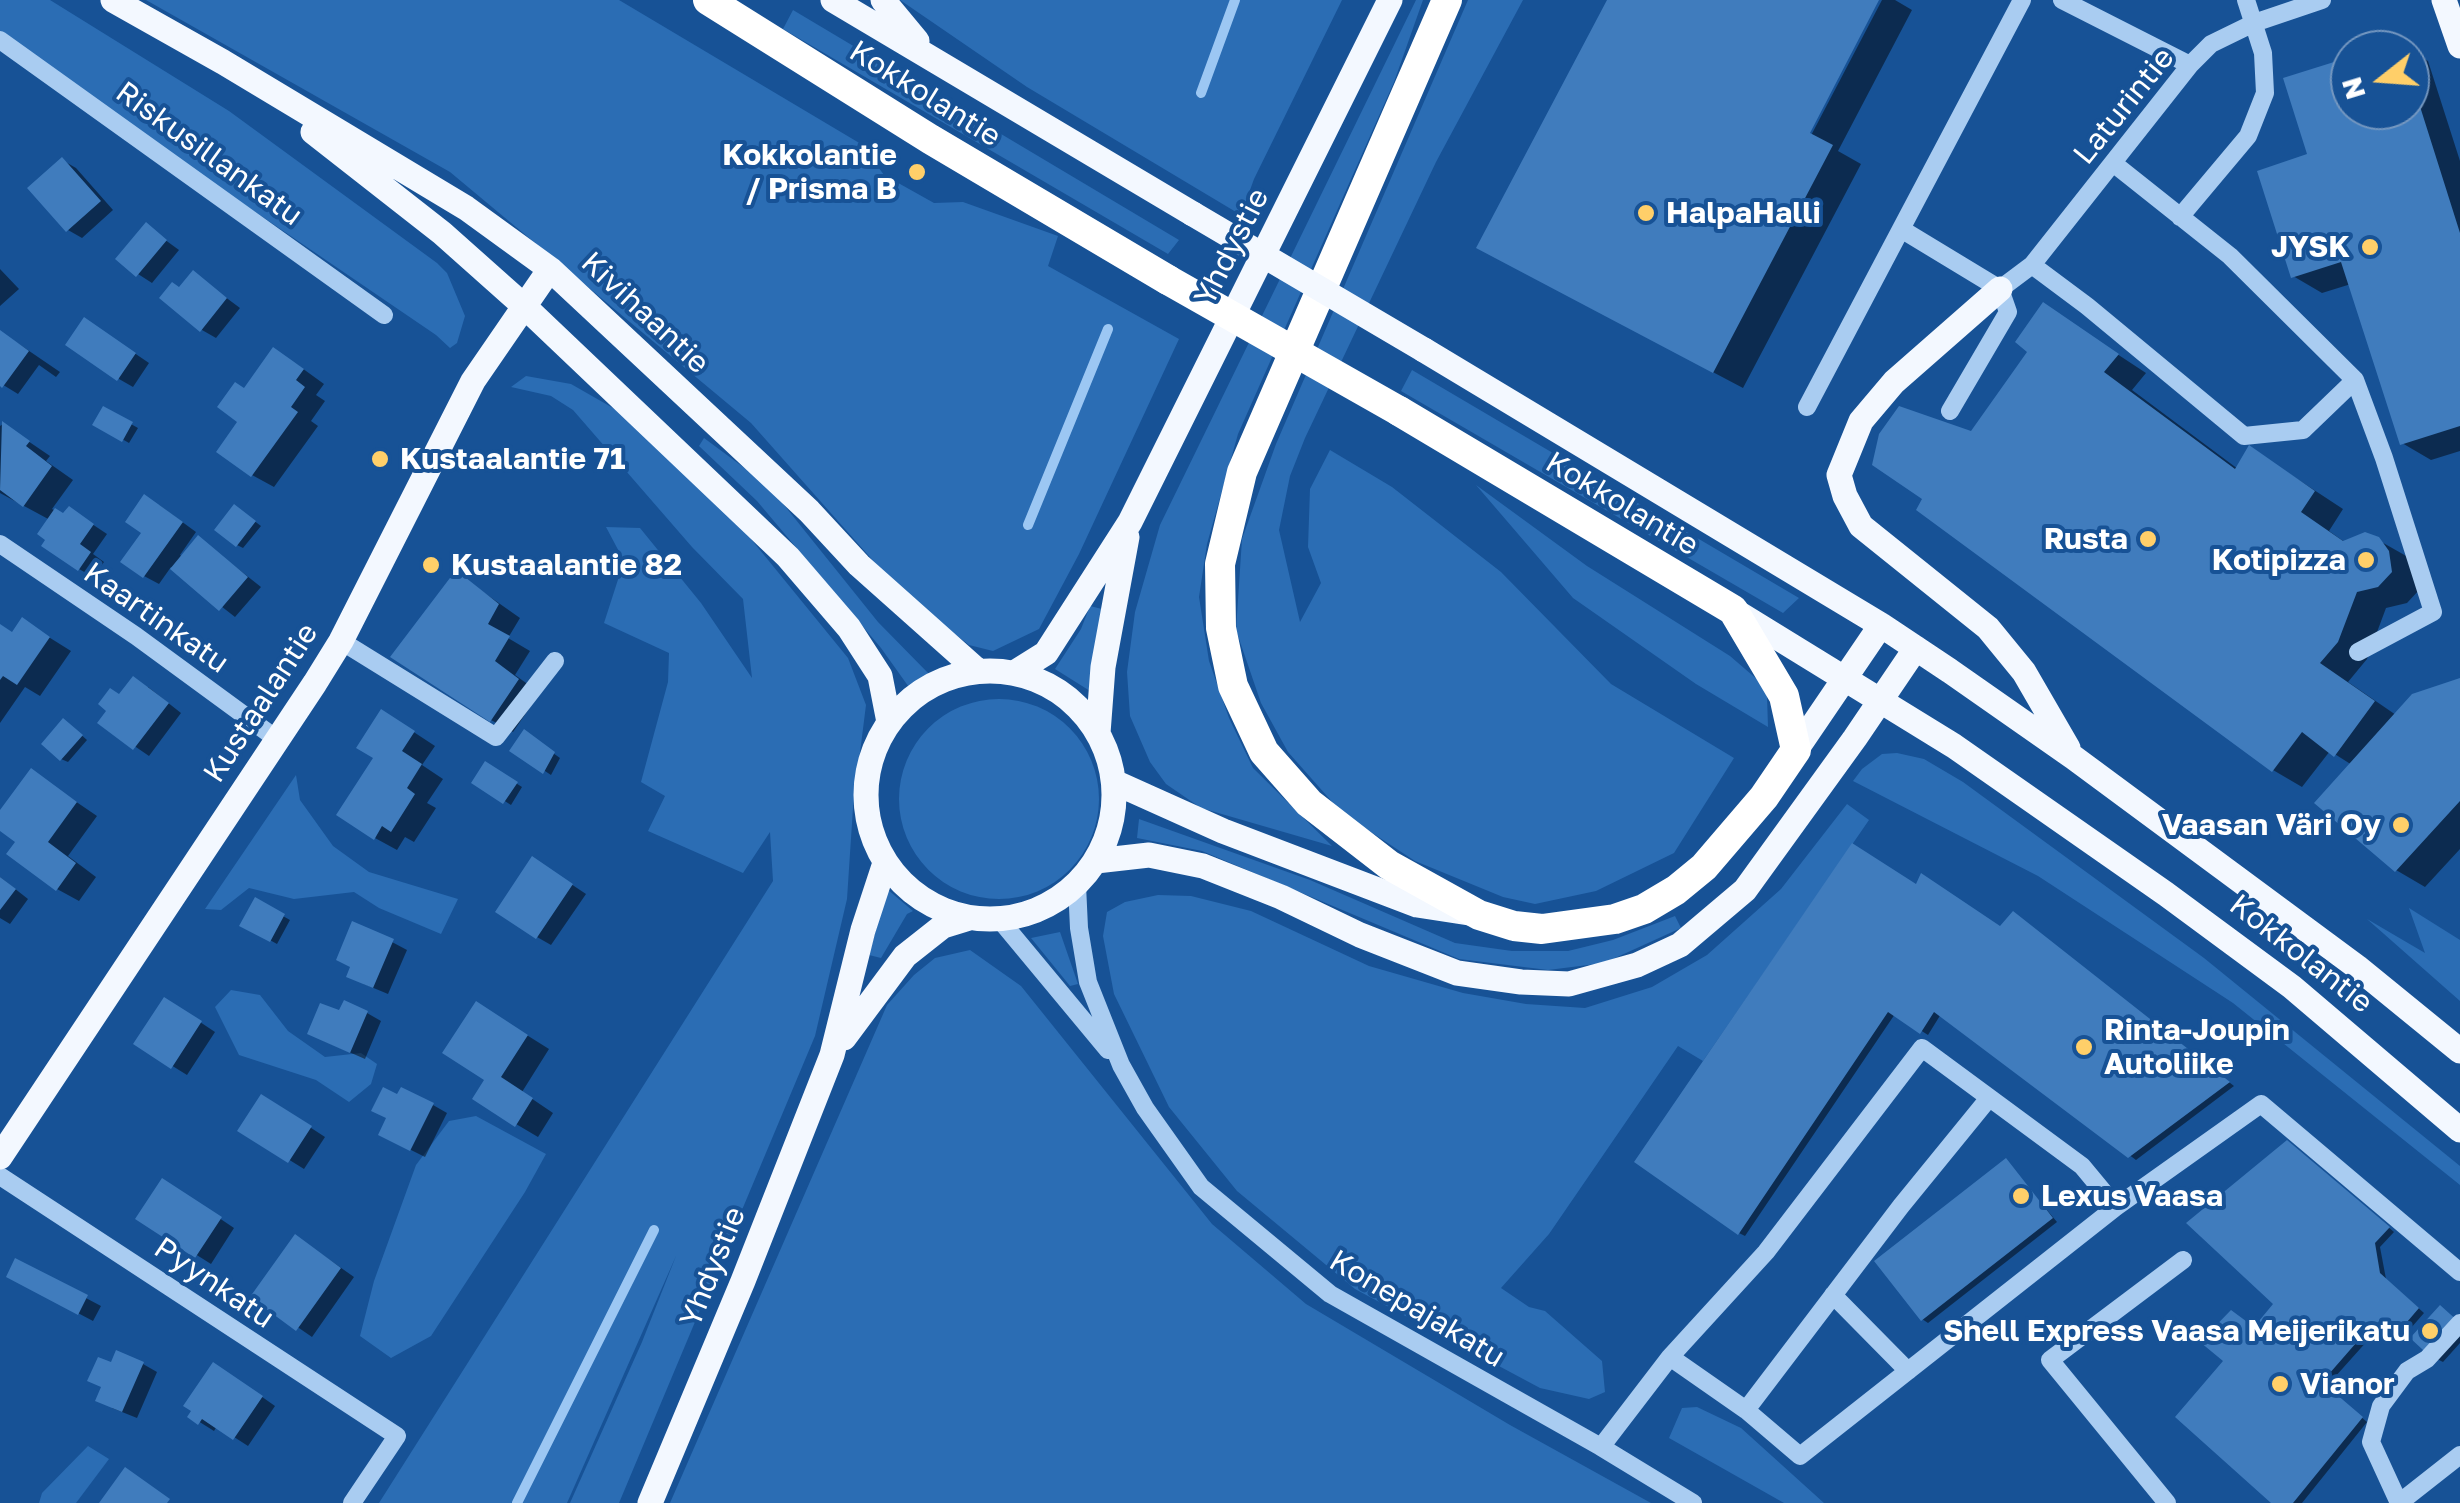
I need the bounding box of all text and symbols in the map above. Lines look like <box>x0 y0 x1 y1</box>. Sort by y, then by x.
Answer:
north arrow <box>2330 30 2430 130</box>
street label: Kokkolantie <box>843 33 1007 155</box>
street label: Laturintie <box>2066 40 2182 172</box>
text: N <box>2334 73 2372 103</box>
street label: Riskusillankatu <box>109 74 309 234</box>
place label: Kokkolantie / Prisma B <box>722 137 897 208</box>
marker: Kokkolantie / Prisma B <box>906 161 928 183</box>
street label: Yhdystie <box>1187 183 1277 311</box>
place label: HalpaHalli <box>1666 195 1821 231</box>
marker: HalpaHalli <box>1635 202 1657 224</box>
place label: JYSK <box>2271 229 2350 265</box>
marker: JYSK <box>2359 236 2381 258</box>
street label: Kivihaantie <box>574 245 716 381</box>
place label: Kustaalantie 71 <box>400 441 625 477</box>
street label: Kokkolantie <box>1539 444 1705 564</box>
marker: Kustaalantie 71 <box>369 448 391 470</box>
place label: Rusta <box>2044 521 2128 557</box>
marker: Rusta <box>2137 528 2159 550</box>
place label: Kotipizza <box>2212 542 2346 578</box>
place label: Kustaalantie 82 <box>451 547 682 583</box>
marker: Kotipizza <box>2355 549 2377 571</box>
marker: Kustaalantie 82 <box>420 554 442 576</box>
street label: Kaartinkatu <box>77 555 235 681</box>
street label: Kustaalantie <box>196 617 326 789</box>
place label: Vaasan Väri Oy <box>2162 807 2381 843</box>
marker: Vaasan Väri Oy <box>2390 814 2412 836</box>
street label: Kokkolantie <box>2222 887 2380 1021</box>
place label: Rinta-Joupin Autoliike <box>2104 1012 2290 1082</box>
marker: Rinta-Joupin Autoliike <box>2073 1036 2095 1058</box>
place label: Lexus Vaasa <box>2041 1178 2223 1214</box>
marker: Lexus Vaasa <box>2010 1185 2032 1207</box>
street label: Yhdystie <box>673 1202 753 1332</box>
street label: Pyynkatu <box>147 1230 281 1336</box>
street label: Konepajakatu <box>1323 1243 1511 1375</box>
place label: Shell Express Vaasa Meijerikatu <box>1943 1313 2410 1349</box>
marker: Shell Express Vaasa Meijerikatu <box>2419 1320 2441 1342</box>
place label: Vianor <box>2300 1366 2395 1402</box>
marker: Vianor <box>2269 1373 2291 1395</box>

